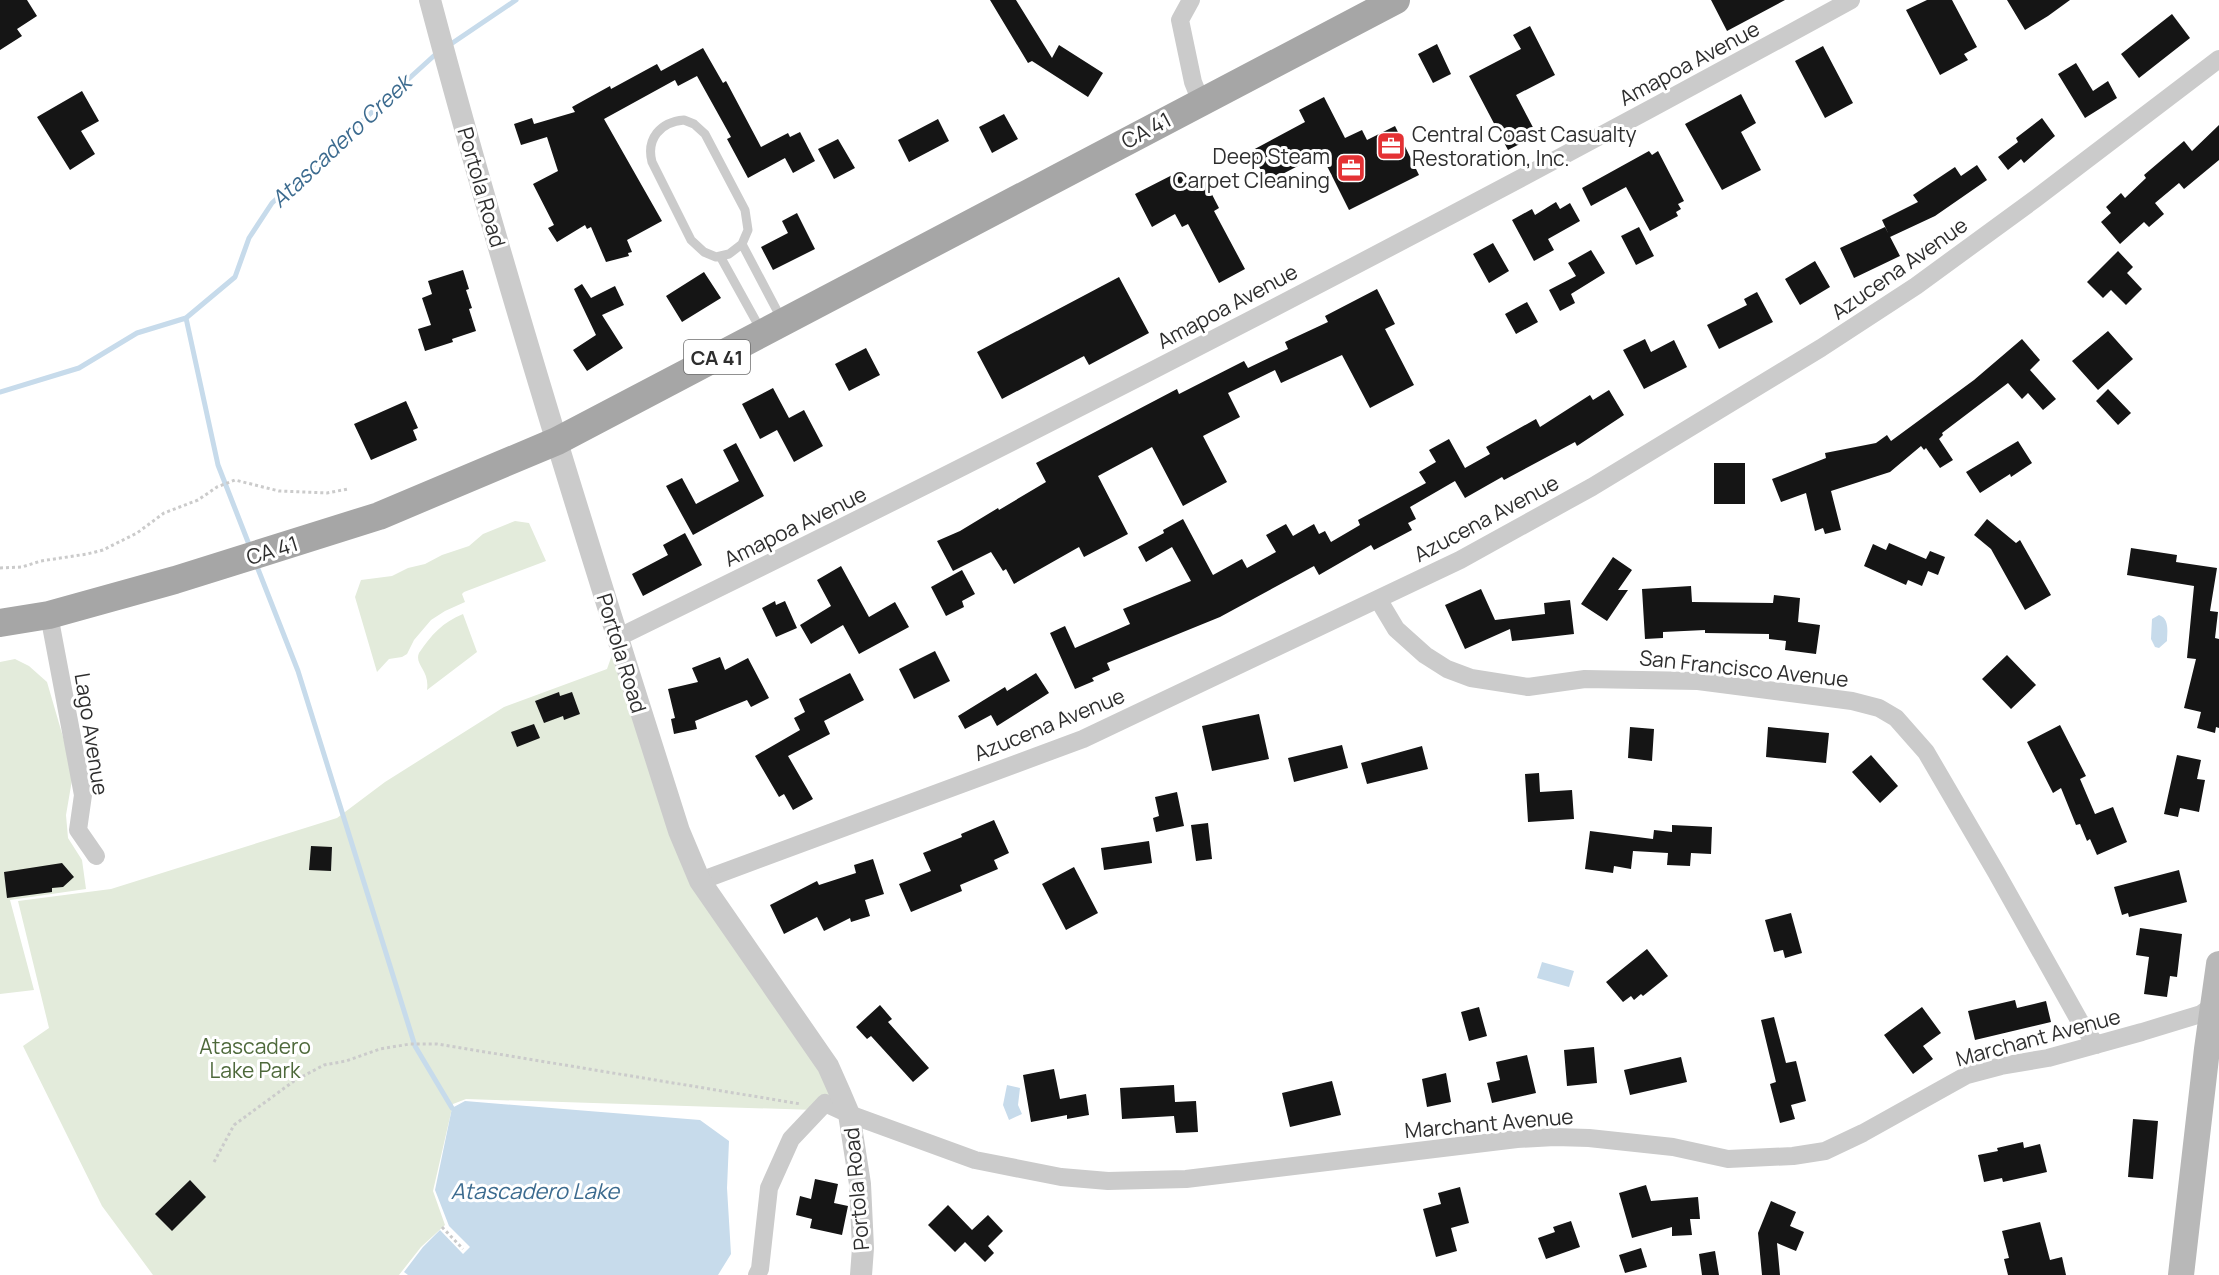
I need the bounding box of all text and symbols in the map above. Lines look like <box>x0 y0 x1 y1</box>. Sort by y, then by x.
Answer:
street label: Amapoa Avenue <box>1614 14 1764 112</box>
water label: Atascadero Creek <box>264 66 420 214</box>
street label: CA 41 <box>1116 105 1176 155</box>
place label: Central Coast Casualty Restoration, Inc. <box>1412 120 1636 172</box>
street label: Portola Road <box>452 124 512 250</box>
office icon: Central Coast Casualty Restoration, Inc. <box>1375 130 1407 162</box>
place label: Deep Steam Carpet Cleaning <box>1172 142 1330 194</box>
office icon: Deep Steam Carpet Cleaning <box>1335 152 1367 184</box>
street label: Azucena Avenue <box>1825 211 1973 325</box>
street label: Amapoa Avenue <box>1152 257 1302 355</box>
road number: CA 41 <box>684 340 750 374</box>
street label: Azucena Avenue <box>1409 468 1563 568</box>
street label: Amapoa Avenue <box>719 479 871 573</box>
street label: CA 41 <box>243 529 301 571</box>
street label: Portola Road <box>591 590 653 716</box>
street label: San Francisco Avenue <box>1638 643 1850 693</box>
street label: Lago Avenue <box>69 671 115 797</box>
street label: Azucena Avenue <box>969 681 1129 767</box>
street label: Marchant Avenue <box>1953 1002 2123 1072</box>
park label: Atascadero Lake Park <box>199 1032 311 1084</box>
street label: Marchant Avenue <box>1403 1102 1575 1144</box>
street label: Portola Road <box>837 1126 875 1252</box>
water label: Atascadero Lake <box>451 1176 620 1206</box>

